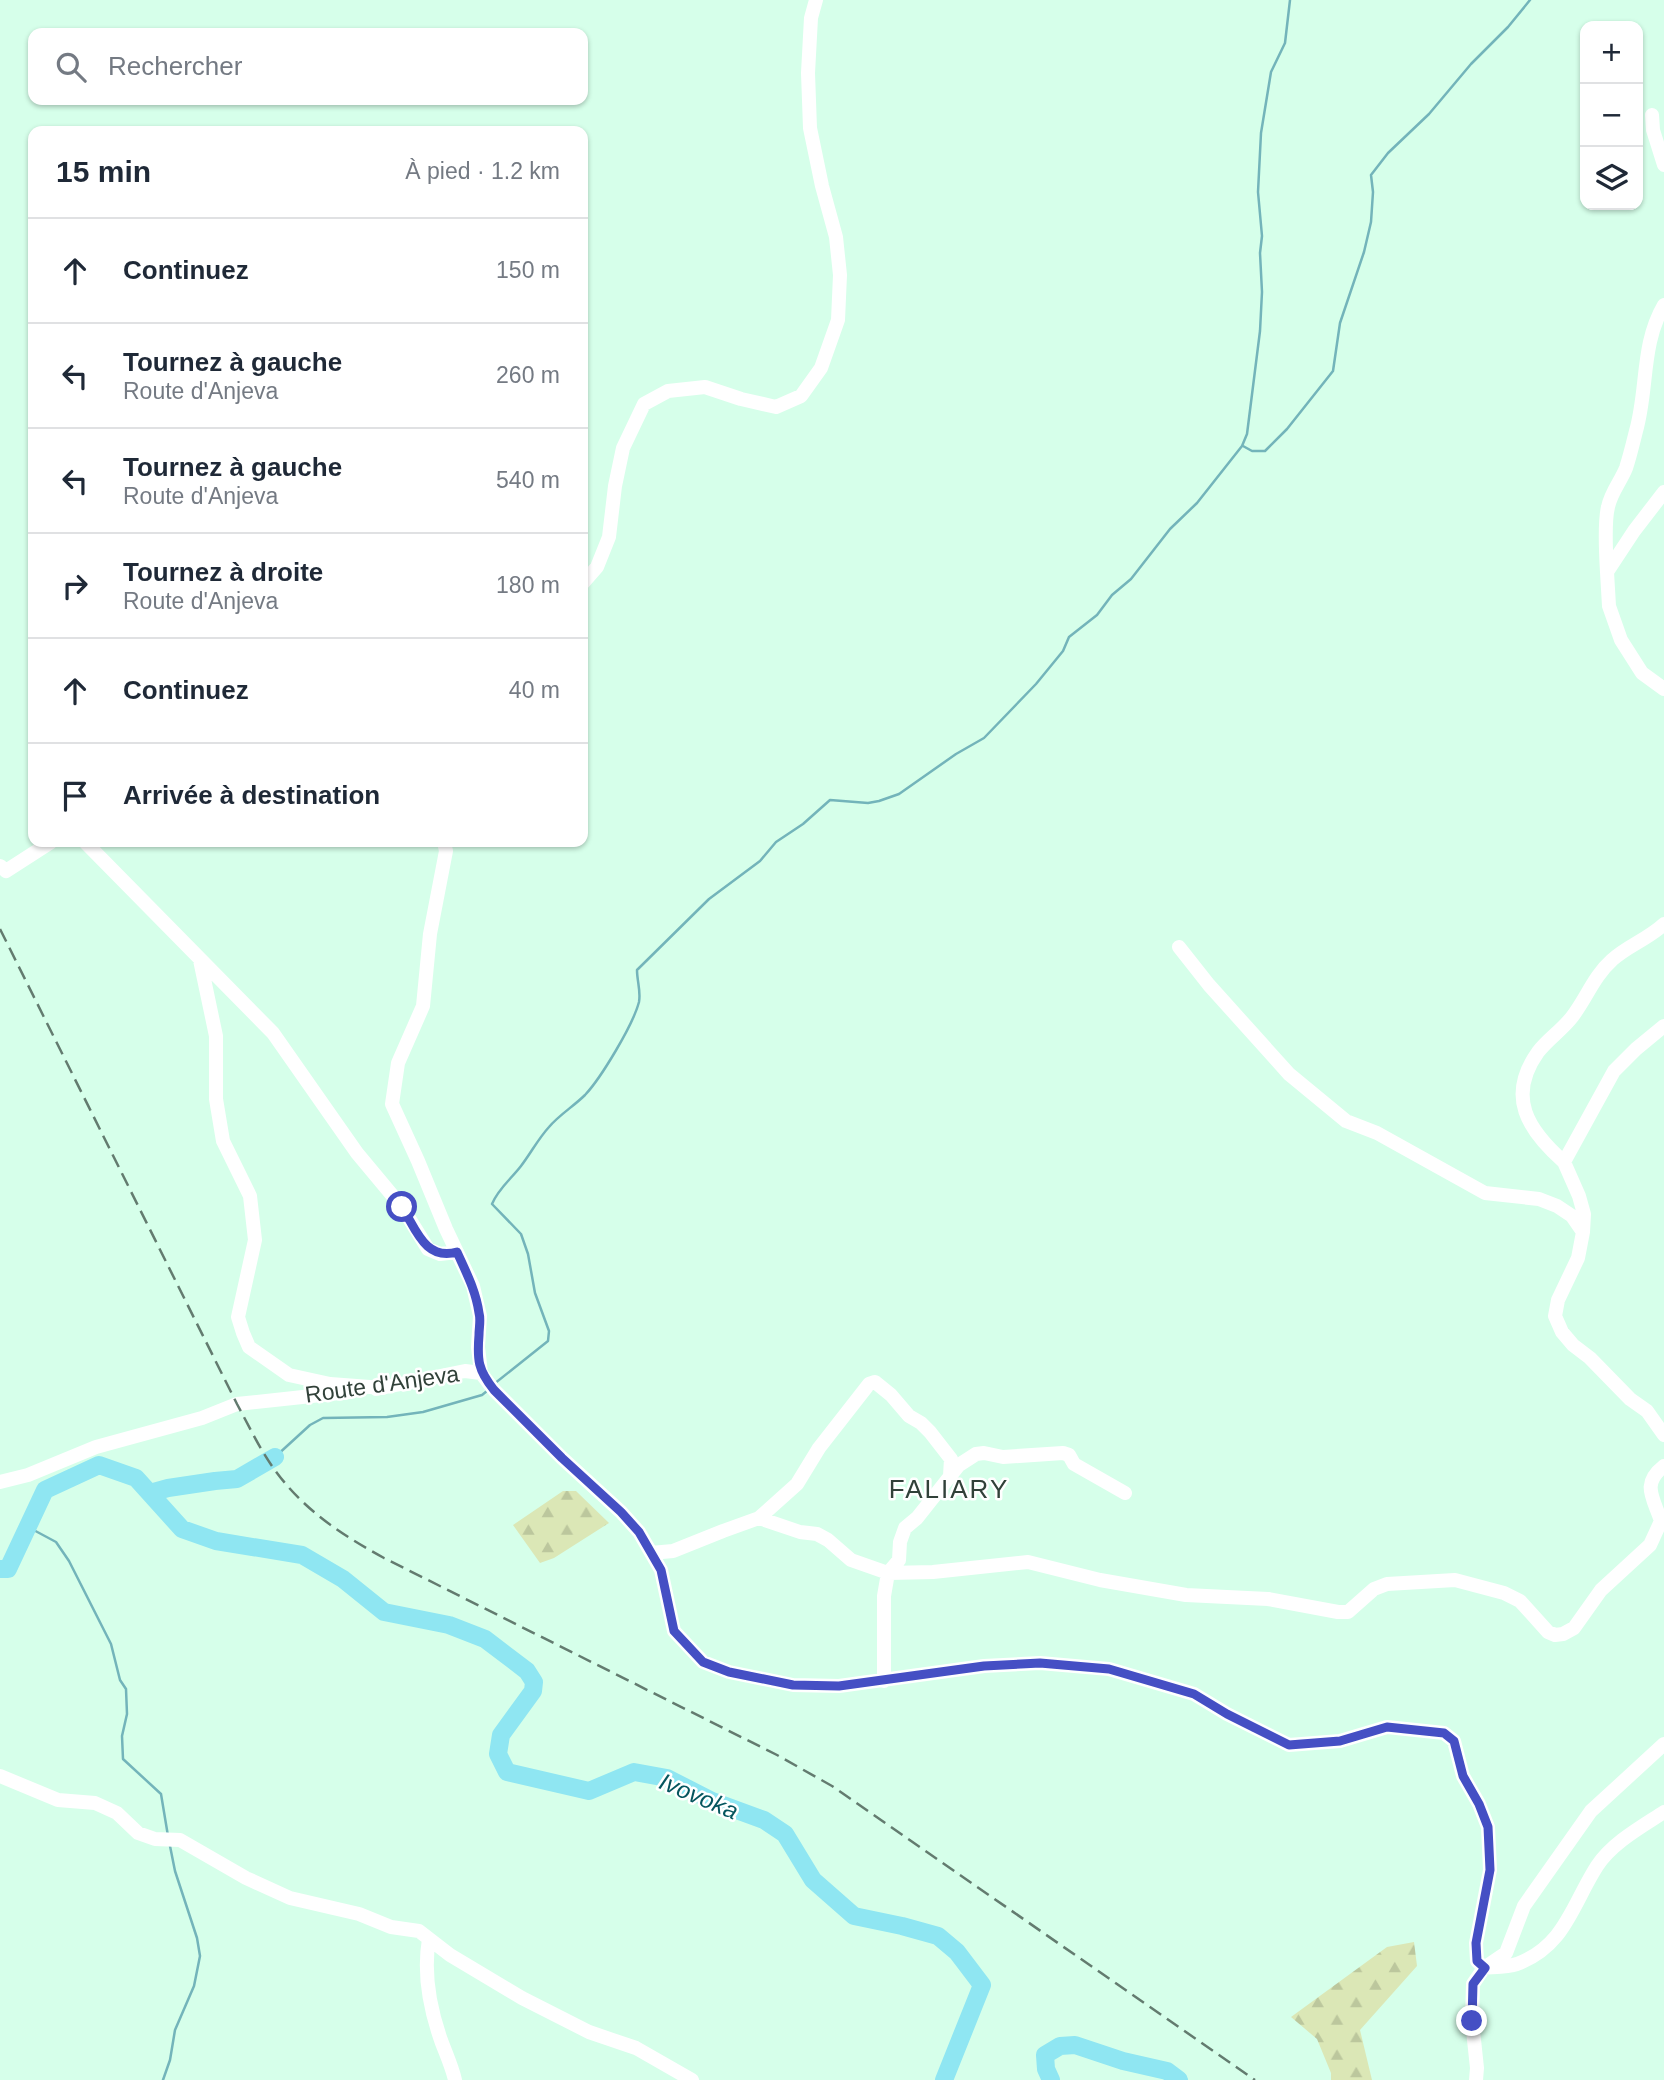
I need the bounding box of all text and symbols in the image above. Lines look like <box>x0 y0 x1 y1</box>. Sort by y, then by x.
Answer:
map controls <box>1580 21 1643 210</box>
button: + <box>1580 21 1643 84</box>
search box <box>28 28 588 105</box>
icon: search <box>52 48 90 86</box>
text: Rechercher <box>108 51 242 81</box>
button: − <box>1580 84 1643 147</box>
button: layers <box>1580 147 1643 210</box>
text: 15 min <box>56 155 151 188</box>
text: À pied · 1.2 km <box>405 158 560 184</box>
icon: ahead <box>56 252 94 290</box>
text: Continuez <box>123 255 249 285</box>
text: 150 m <box>496 257 560 283</box>
text: Tournez à gauche <box>123 347 342 377</box>
icon: left <box>56 357 94 395</box>
text: 260 m <box>496 362 560 388</box>
text: Route d'Anjeva <box>123 378 278 404</box>
text: Tournez à gauche <box>123 452 342 482</box>
icon: left <box>56 462 94 500</box>
text: 540 m <box>496 467 560 493</box>
text: Route d'Anjeva <box>123 483 278 509</box>
text: Tournez à droite <box>123 557 323 587</box>
icon: right <box>56 567 94 605</box>
text: 180 m <box>496 572 560 598</box>
text: Route d'Anjeva <box>123 588 278 614</box>
icon: ahead <box>56 672 94 710</box>
text: Continuez <box>123 675 249 705</box>
text: 40 m <box>509 677 560 703</box>
icon: arrive <box>56 777 94 815</box>
text: Arrivée à destination <box>123 780 380 810</box>
route start <box>386 1191 417 1222</box>
street label: Route d'Anjeva <box>303 1360 461 1408</box>
district label: FALIARY <box>889 1474 1009 1504</box>
water label: Ivovoka <box>656 1767 742 1825</box>
route end <box>1456 2005 1487 2036</box>

